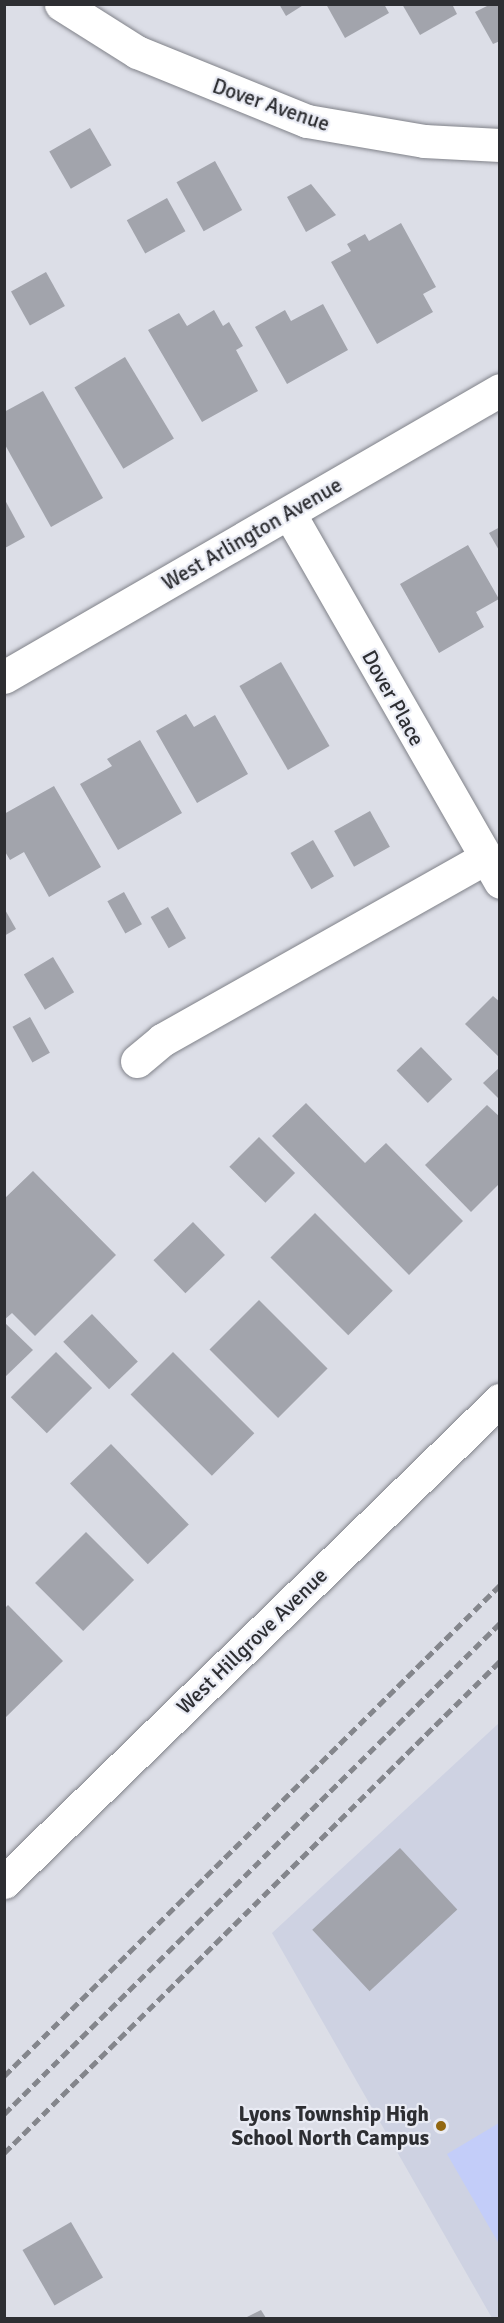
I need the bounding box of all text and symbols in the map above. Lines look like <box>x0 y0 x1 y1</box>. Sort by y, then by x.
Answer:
street label: Dover Avenue <box>209 73 333 137</box>
street label: West Arlington Avenue <box>158 472 346 596</box>
street label: Dover Place <box>356 646 430 750</box>
street label: West Hillgrove Avenue <box>171 1563 333 1719</box>
place label: Lyons Township High School North Campus <box>232 2101 429 2151</box>
marker: Lyons Township High School North Campus <box>434 2119 448 2133</box>

